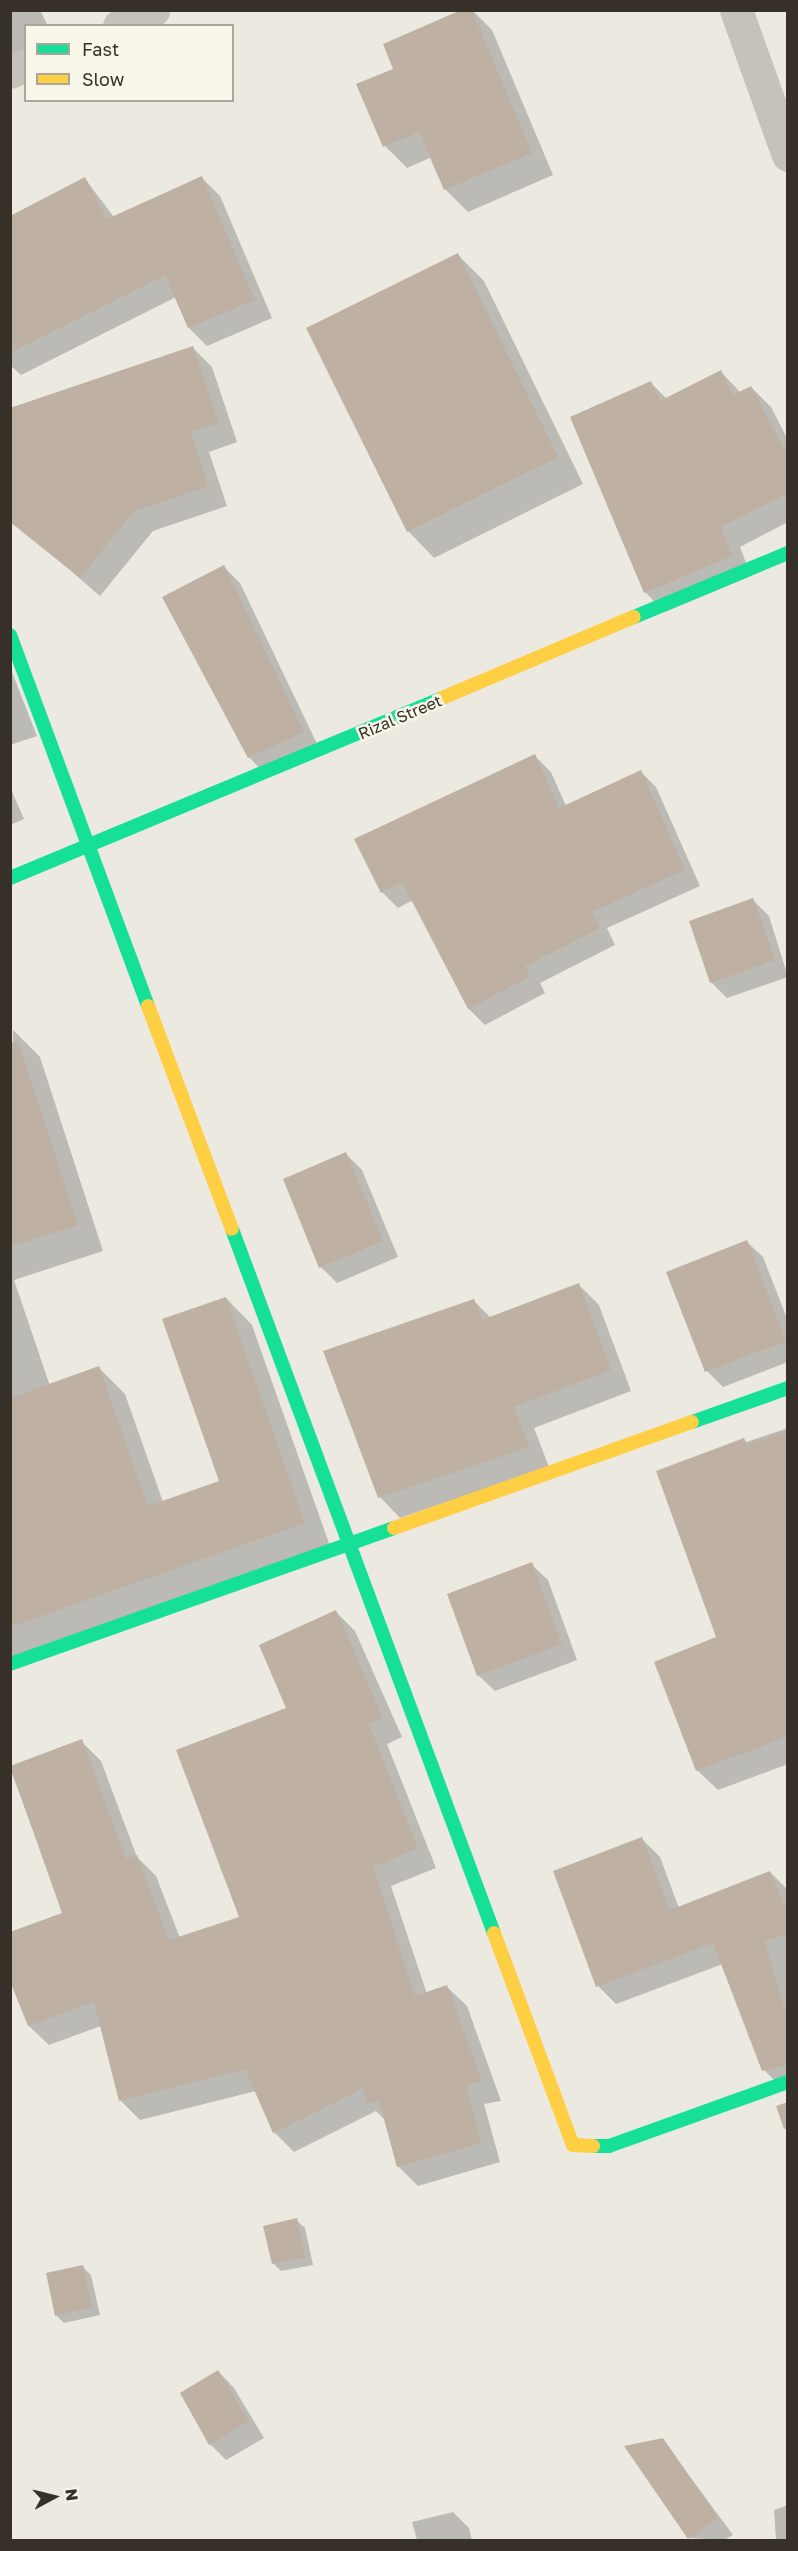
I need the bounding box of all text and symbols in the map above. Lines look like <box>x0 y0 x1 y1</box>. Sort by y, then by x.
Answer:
legend <box>24 24 234 102</box>
text: Fast <box>82 38 119 60</box>
text: Slow <box>82 68 124 90</box>
street label: Rizal Street <box>355 691 445 743</box>
north arrow <box>24 2467 84 2527</box>
text: N <box>61 2488 83 2502</box>

